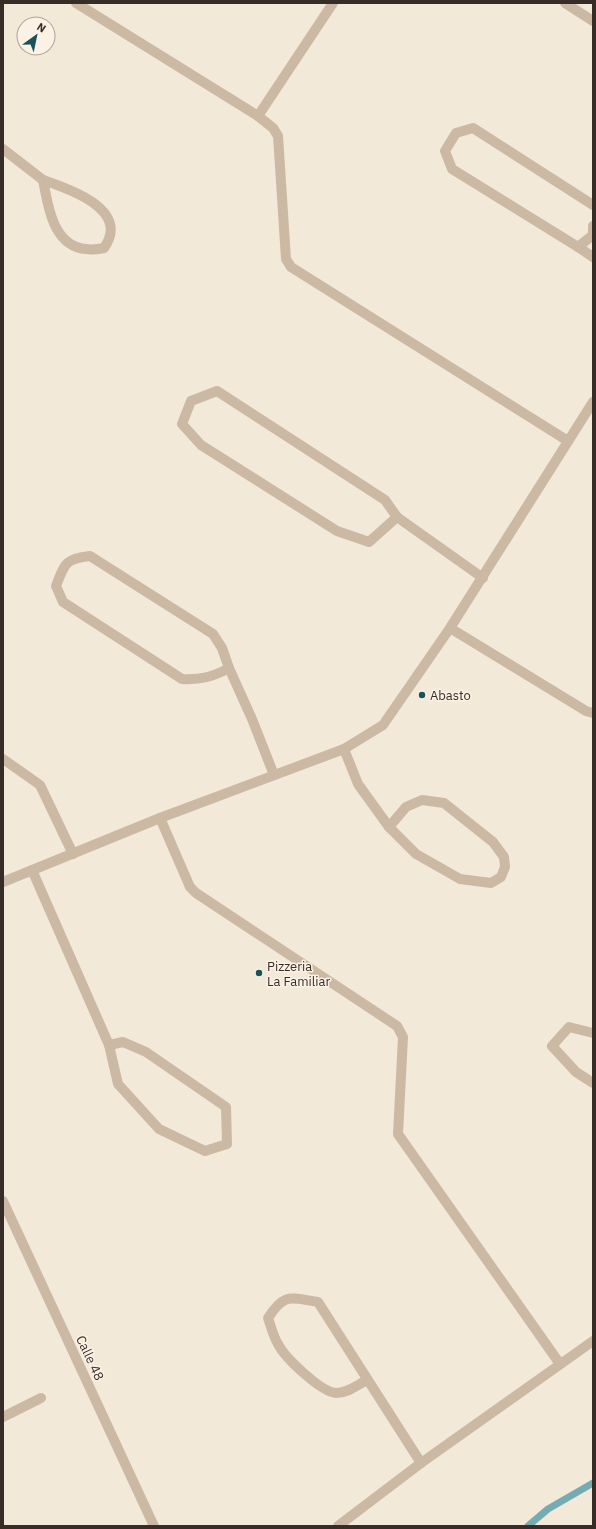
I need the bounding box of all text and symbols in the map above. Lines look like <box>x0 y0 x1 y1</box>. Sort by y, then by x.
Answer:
north arrow <box>16 16 56 56</box>
text: N <box>34 20 49 36</box>
place label: Abasto <box>430 687 471 704</box>
marker: Abasto <box>417 690 427 700</box>
place label: Pizzeria La Familiar <box>267 958 331 990</box>
marker: Pizzeria La Familiar <box>254 968 264 978</box>
street label: Calle 48 <box>72 1333 108 1383</box>

